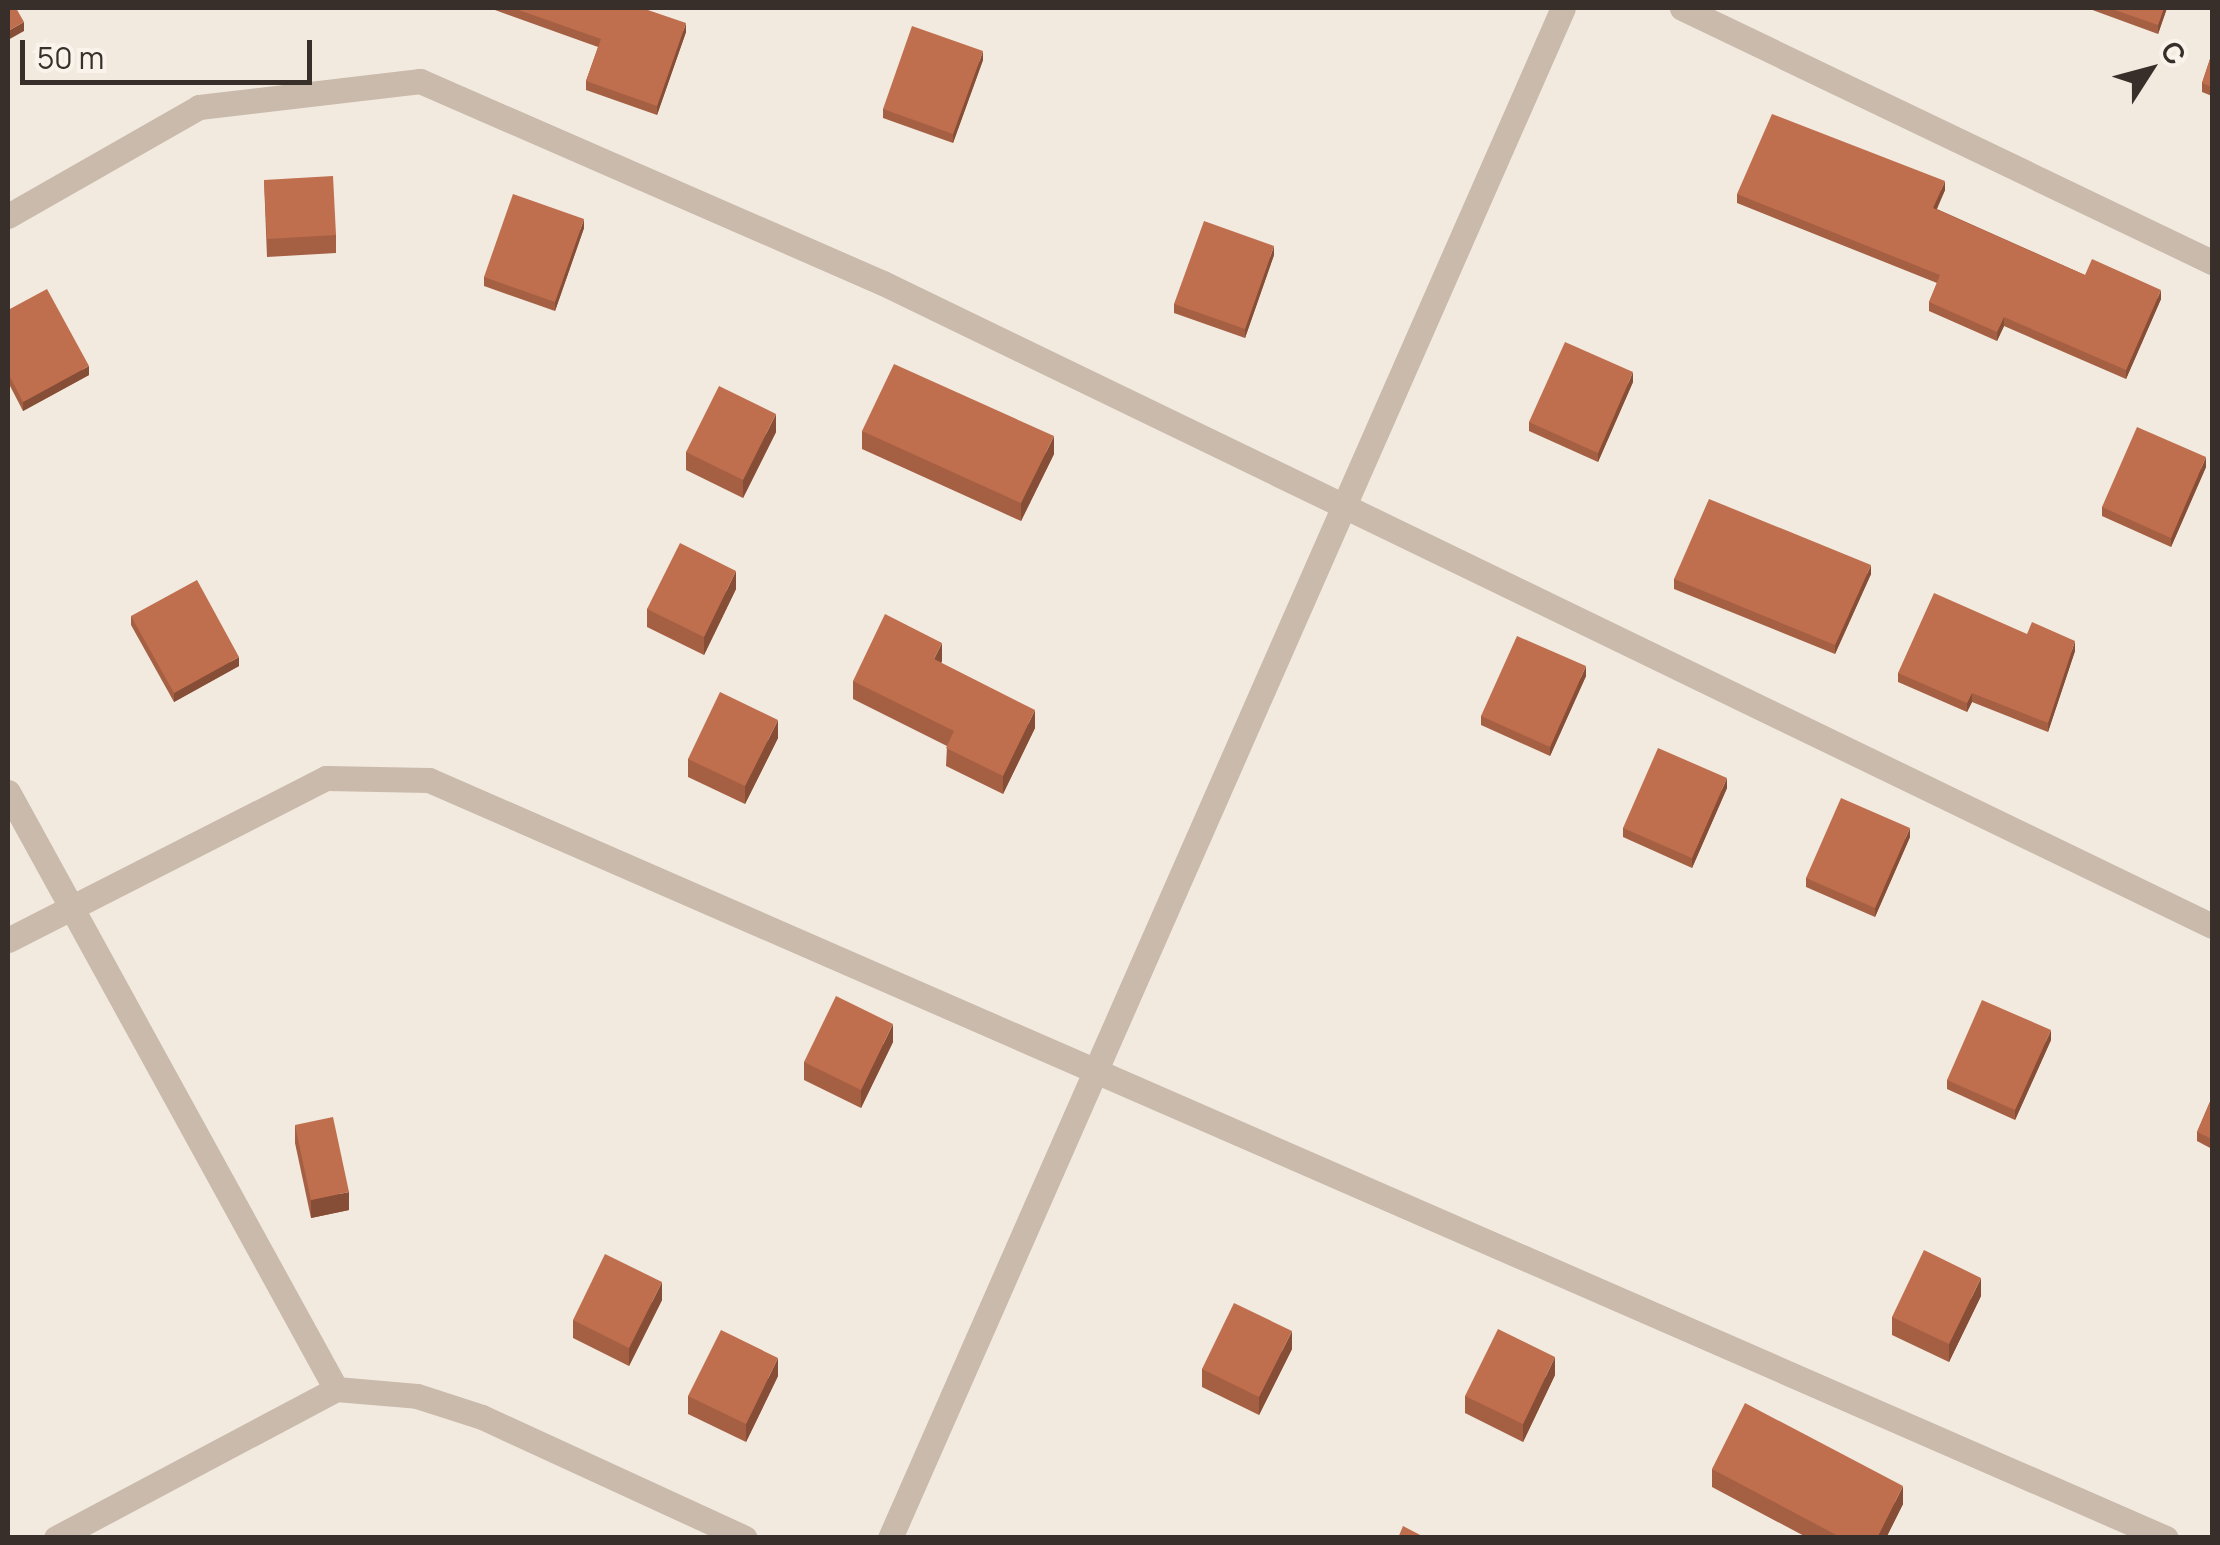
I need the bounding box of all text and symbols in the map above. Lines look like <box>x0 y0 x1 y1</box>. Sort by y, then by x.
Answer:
scale bar <box>25 20 318 82</box>
north arrow <box>2100 20 2200 120</box>
text: С <box>2153 33 2196 72</box>
text: 50 m <box>37 37 104 78</box>

